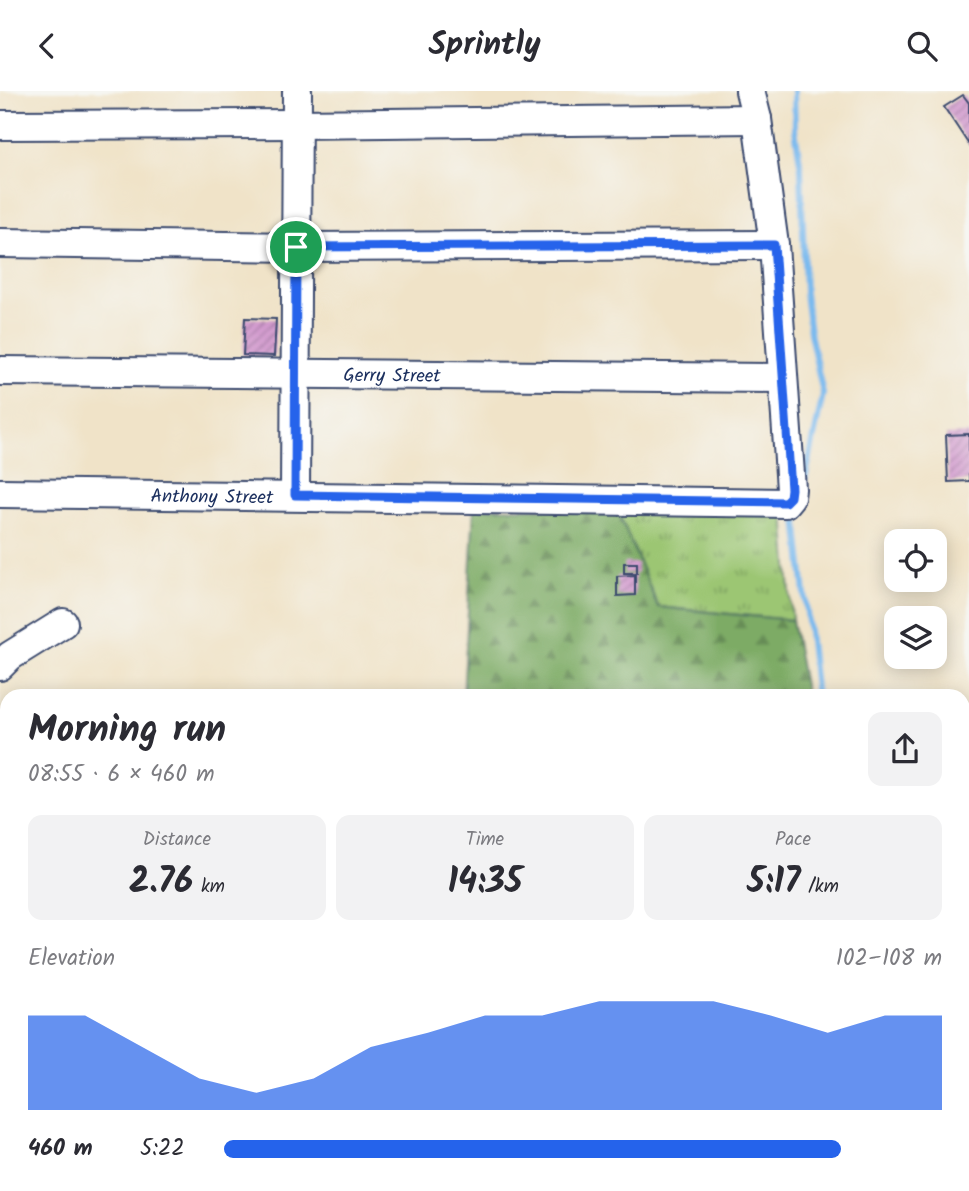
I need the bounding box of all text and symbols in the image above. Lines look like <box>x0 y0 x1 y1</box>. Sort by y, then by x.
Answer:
text: Sprintly <box>428 20 541 71</box>
icon: back <box>28 27 66 65</box>
icon: search <box>903 27 941 65</box>
pin <box>266 217 326 277</box>
icon: arrive <box>277 228 315 266</box>
street label: Gerry Street <box>343 361 442 392</box>
street label: Anthony Street <box>150 482 274 513</box>
map controls <box>884 529 947 669</box>
button: locate <box>884 529 947 592</box>
button: layers <box>884 606 947 669</box>
text: Morning run <box>28 701 226 761</box>
button: share <box>868 712 942 786</box>
text: 08:55 · 6 × 460 m <box>28 757 215 793</box>
text: Distance <box>143 825 211 855</box>
text: Time <box>466 825 504 855</box>
text: Pace <box>775 825 811 855</box>
text: 2.76 <box>129 855 193 911</box>
text: 14:35 <box>447 855 523 911</box>
text: 5:17 <box>747 855 801 911</box>
text: km <box>193 872 225 902</box>
text: /km <box>801 872 839 902</box>
text: Elevation <box>28 941 115 977</box>
text: 102–108 m <box>836 941 942 977</box>
text: 460 m <box>28 1131 93 1167</box>
text: 5:22 <box>140 1131 185 1167</box>

